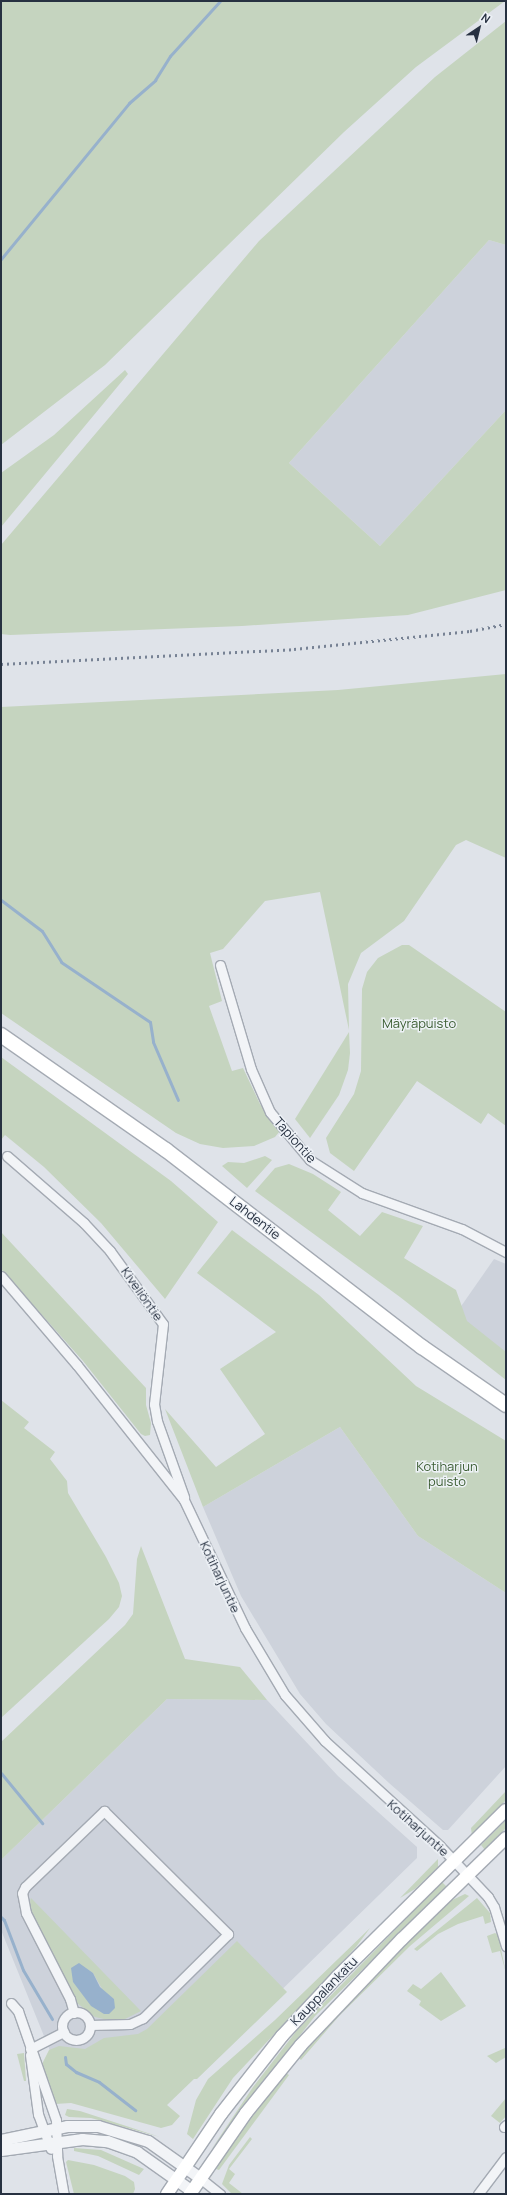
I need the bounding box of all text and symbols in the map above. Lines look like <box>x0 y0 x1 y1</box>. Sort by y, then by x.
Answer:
north arrow <box>459 8 499 48</box>
text: N <box>479 9 494 26</box>
park label: Mäyräpuisto <box>382 1015 456 1031</box>
street label: Tapiontie <box>270 1114 320 1166</box>
street label: Lahdentie <box>226 1193 284 1243</box>
street label: Kiveliöntie <box>118 1264 166 1324</box>
park label: Kotiharjun puisto <box>416 1459 478 1490</box>
street label: Kotiharjuntie <box>197 1539 243 1615</box>
street label: Kotiharjuntie <box>384 1796 452 1860</box>
street label: Kauppalankatu <box>287 1953 361 2029</box>

